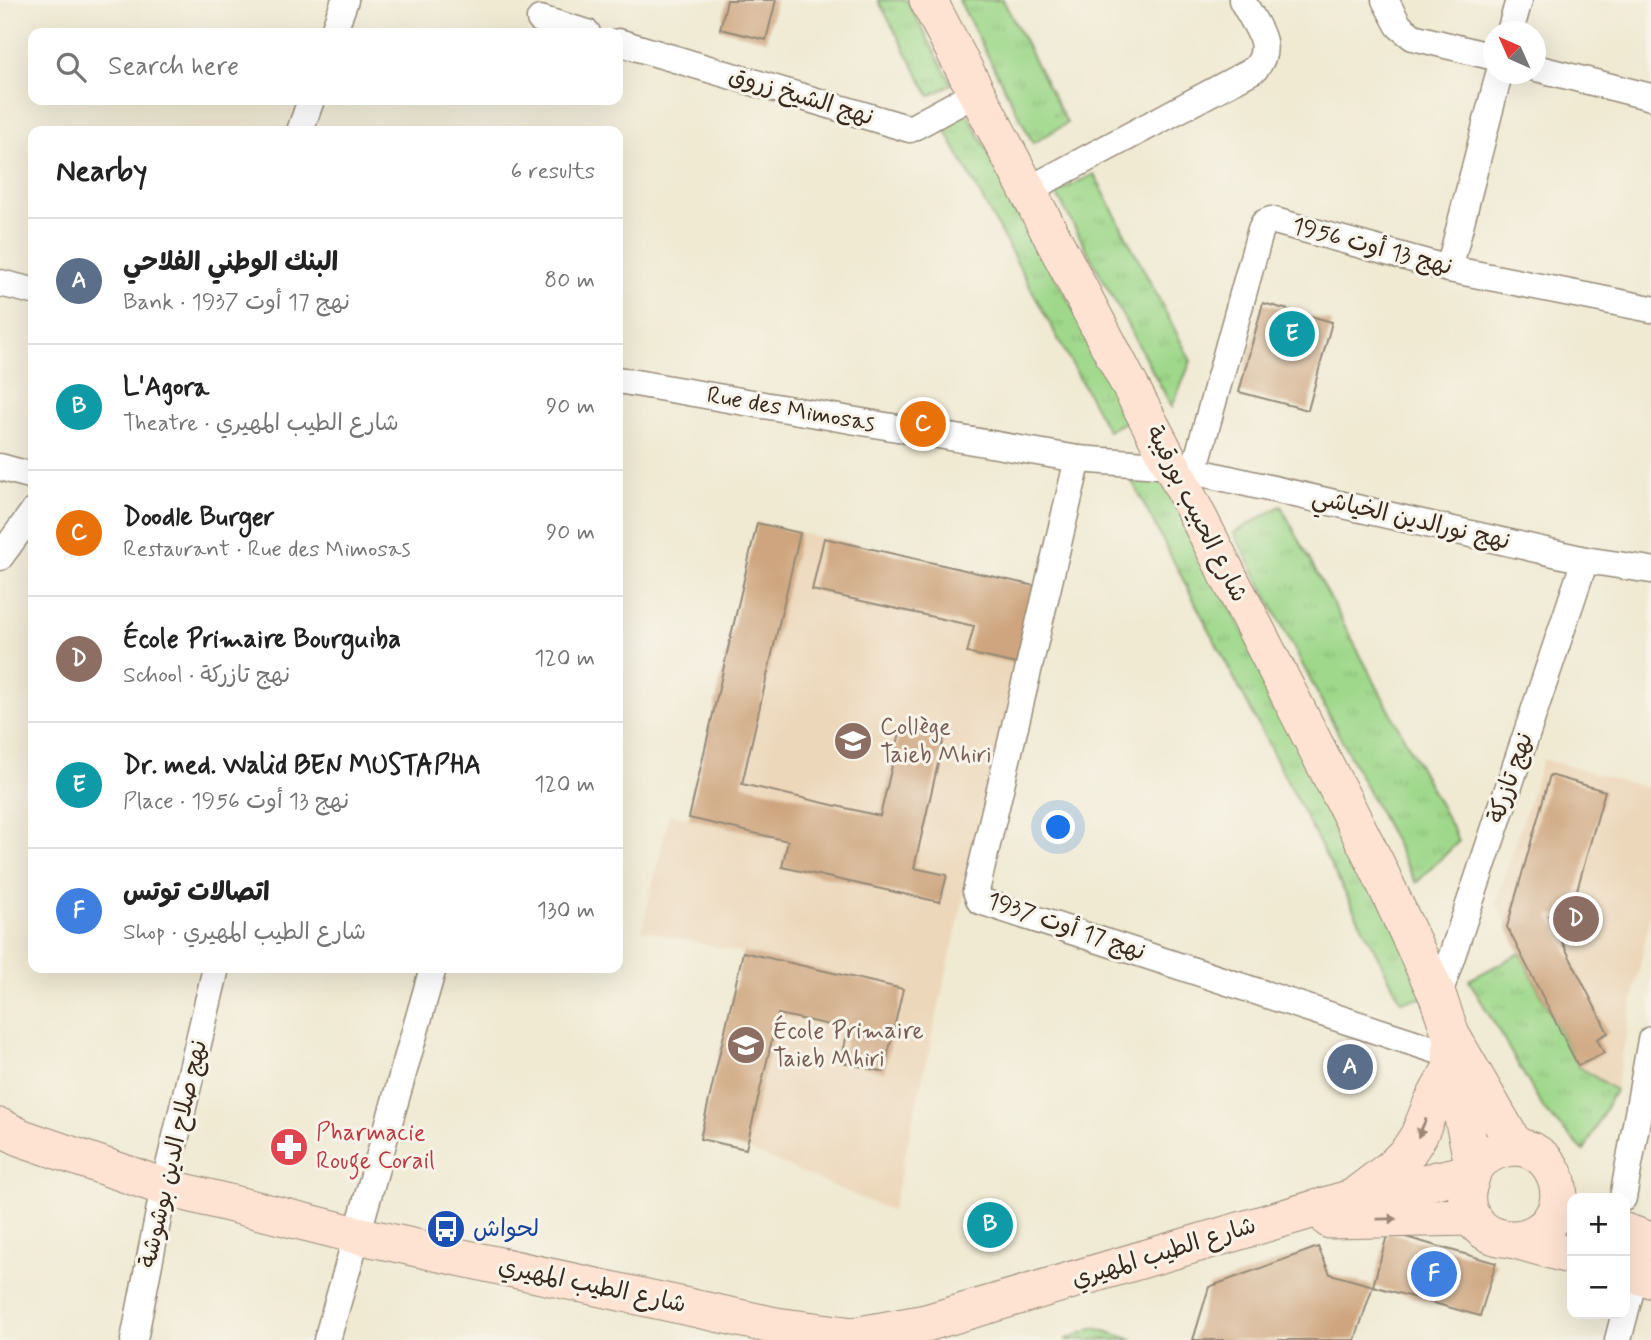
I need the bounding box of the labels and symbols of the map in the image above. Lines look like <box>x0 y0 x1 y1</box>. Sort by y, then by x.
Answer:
north arrow <box>1483 21 1546 84</box>
street label: نهج الشيخ زروق <box>725 60 877 134</box>
street label: نهج 13 أوت 1956 <box>1288 210 1456 283</box>
pin: E <box>1269 308 1315 360</box>
street label: Rue des Mimosas <box>705 380 877 440</box>
pin: C <box>900 398 946 450</box>
street label: شارع الحبيب بورقيبة <box>1138 420 1254 608</box>
street label: نهج نورالدين الخياشي <box>1308 482 1513 562</box>
place label: Collège Taieb Mhiri <box>880 712 992 771</box>
school or university icon: Collège Taieb Mhiri <box>832 720 874 762</box>
street label: نهج تازركة <box>1481 729 1541 827</box>
your location <box>1041 810 1075 844</box>
street label: نهج 17 أوت 1937 <box>983 884 1150 969</box>
pin: D <box>1553 893 1599 945</box>
place label: École Primaire Taieb Mhiri <box>773 1014 924 1075</box>
school or university icon: École Primaire Taieb Mhiri <box>725 1024 767 1066</box>
street label: نهج صلاح الدين بوشوشة <box>133 1037 215 1271</box>
pin: A <box>1327 1041 1373 1093</box>
place label: Pharmacie Rouge Corail <box>316 1118 435 1180</box>
one-way arrow <box>1416 1118 1427 1138</box>
pharmacy icon: Pharmacie Rouge Corail <box>268 1126 310 1168</box>
pin: B <box>967 1199 1013 1251</box>
bus stop icon: لحواش <box>425 1208 467 1250</box>
street label: شارع الطيب المهيري <box>1068 1210 1260 1296</box>
one-way arrow <box>1376 1213 1398 1224</box>
place label: لحواش <box>473 1214 539 1245</box>
pin: F <box>1411 1248 1457 1300</box>
street label: شارع الطيب المهيري <box>495 1251 689 1321</box>

